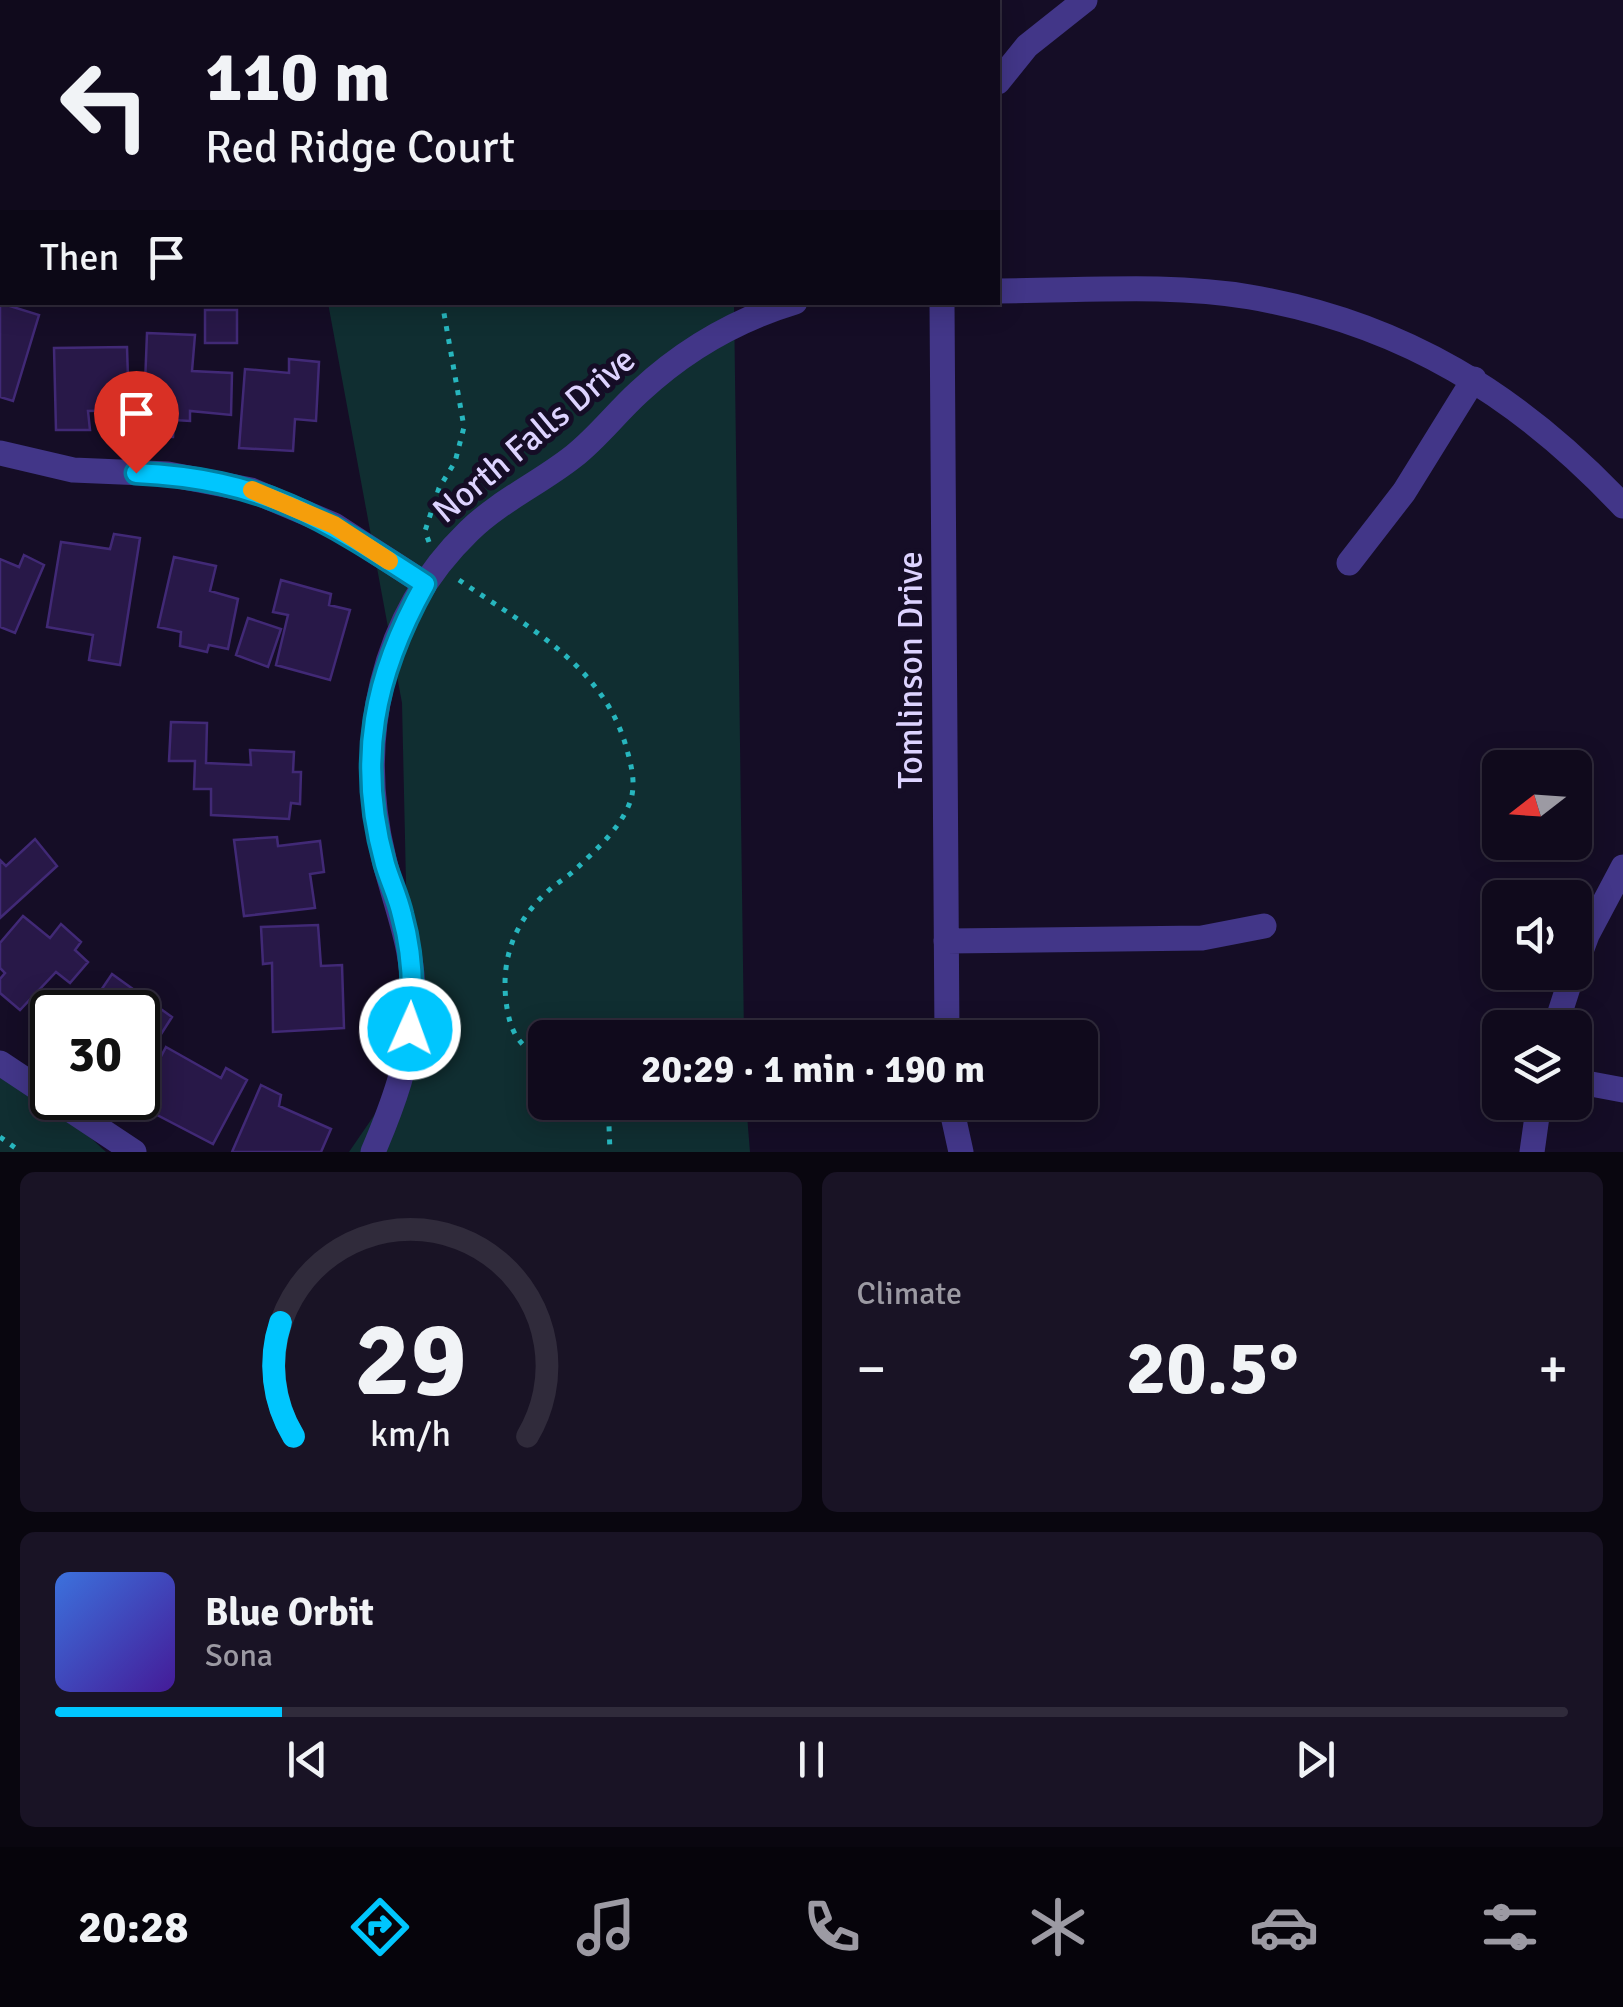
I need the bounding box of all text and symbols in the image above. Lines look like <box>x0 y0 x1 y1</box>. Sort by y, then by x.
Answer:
text: 110 m <box>205 34 390 120</box>
icon: left <box>40 40 170 170</box>
text: Red Ridge Court <box>205 120 515 175</box>
icon: arrive <box>139 230 194 285</box>
text: Then <box>40 234 119 281</box>
street label: North Falls Drive <box>424 338 644 532</box>
pin <box>94 371 179 474</box>
icon: arrive <box>109 386 164 441</box>
street label: Tomlinson Drive <box>889 551 932 789</box>
north arrow <box>1482 750 1592 860</box>
map controls <box>1482 750 1592 1120</box>
button: sound <box>1482 880 1592 990</box>
position arrow <box>358 977 462 1081</box>
speed limit sign: 30 <box>30 990 160 1120</box>
button: layers <box>1482 1010 1592 1120</box>
text: 20:29 · 1 min · 190 m <box>641 1046 985 1093</box>
text: Climate <box>857 1274 962 1313</box>
text: 29 <box>355 1296 467 1424</box>
text: 20.5° <box>1126 1322 1299 1415</box>
text: − <box>857 1335 886 1403</box>
text: + <box>1538 1335 1568 1403</box>
text: km/h <box>370 1412 451 1456</box>
text: Blue Orbit <box>205 1589 374 1636</box>
text: Sona <box>205 1636 273 1675</box>
icon: previous <box>280 1732 335 1787</box>
icon: pause <box>784 1732 839 1787</box>
icon: next <box>1288 1732 1343 1787</box>
icon: directions <box>345 1892 415 1962</box>
icon: music <box>571 1892 641 1962</box>
icon: phone <box>797 1892 867 1962</box>
icon: climate <box>1023 1892 1093 1962</box>
icon: car <box>1249 1892 1319 1962</box>
icon: filters <box>1475 1892 1545 1962</box>
text: 20:28 <box>78 1900 188 1955</box>

